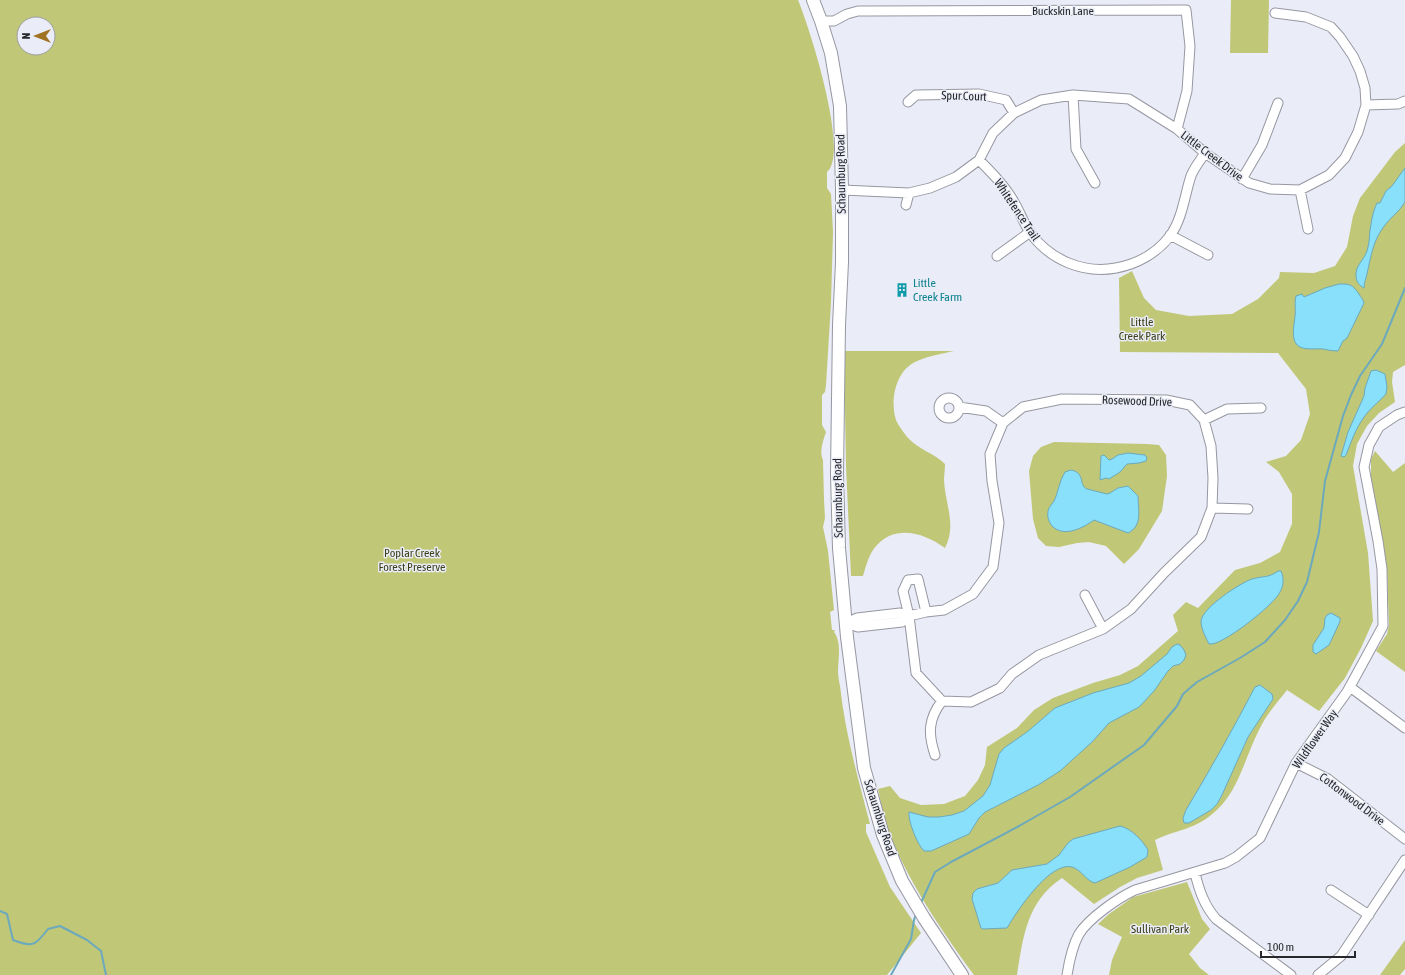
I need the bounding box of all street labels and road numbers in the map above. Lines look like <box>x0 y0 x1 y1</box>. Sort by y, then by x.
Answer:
street label: Buckskin Lane <box>1032 4 1094 18</box>
street label: Spur Court <box>941 88 987 104</box>
street label: Little Creek Drive <box>1178 128 1246 184</box>
street label: Schaumburg Road <box>833 134 849 214</box>
street label: Whitefence Trail <box>991 176 1043 244</box>
street label: Rosewood Drive <box>1102 393 1172 409</box>
street label: Schaumburg Road <box>830 458 846 538</box>
street label: Wildflower Way <box>1290 707 1340 771</box>
street label: Cottonwood Drive <box>1317 770 1387 828</box>
street label: Schaumburg Road <box>861 778 899 858</box>

